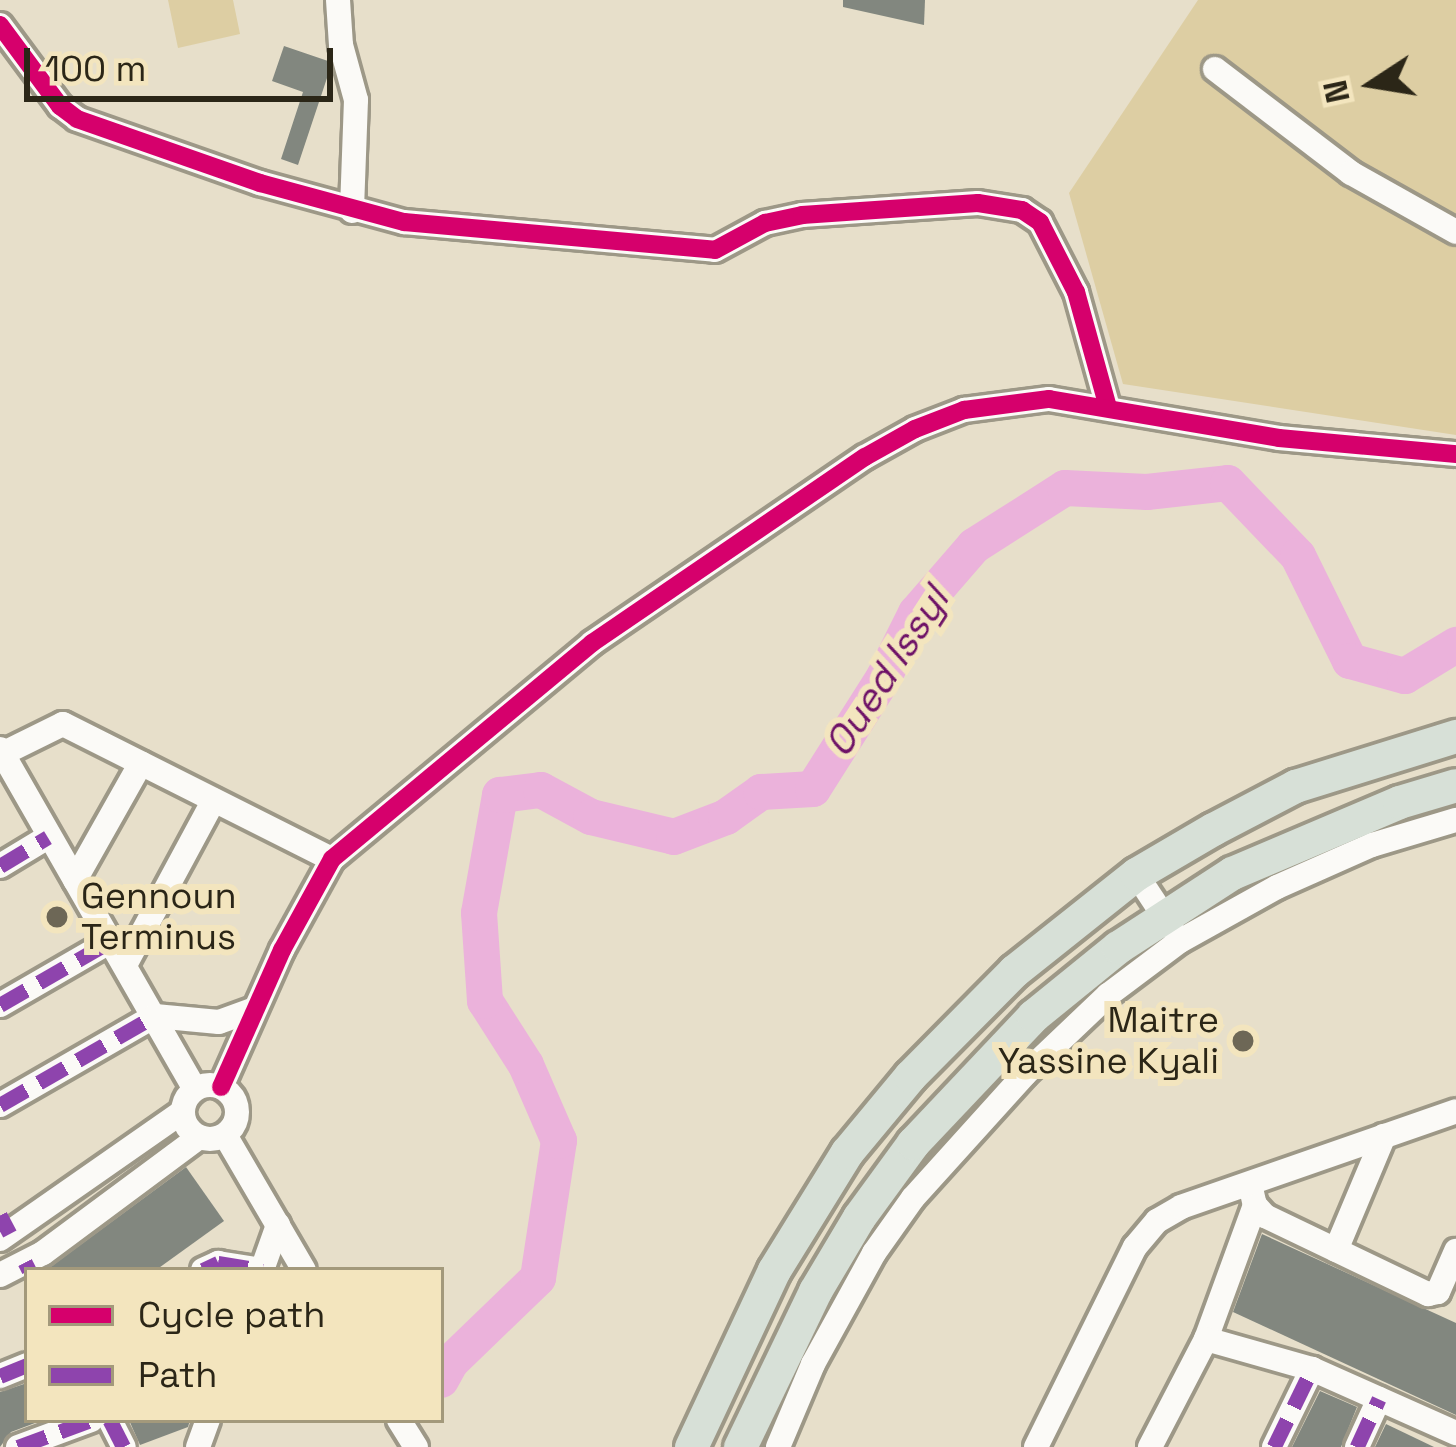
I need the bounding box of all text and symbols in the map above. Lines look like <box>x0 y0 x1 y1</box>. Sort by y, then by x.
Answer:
scale bar <box>30 24 339 98</box>
north arrow <box>1312 24 1432 144</box>
text: 100 m <box>45 46 146 92</box>
text: N <box>1314 76 1360 107</box>
water label: Oued Issyl <box>815 579 959 765</box>
place label: Gennoun Terminus <box>81 874 237 959</box>
marker: Gennoun Terminus <box>44 904 70 930</box>
place label: Maitre Yassine Kyali <box>998 998 1219 1083</box>
marker: Maitre Yassine Kyali <box>1230 1028 1256 1054</box>
legend <box>24 1267 444 1423</box>
text: Cycle path <box>138 1292 325 1338</box>
text: Path <box>138 1352 217 1398</box>

